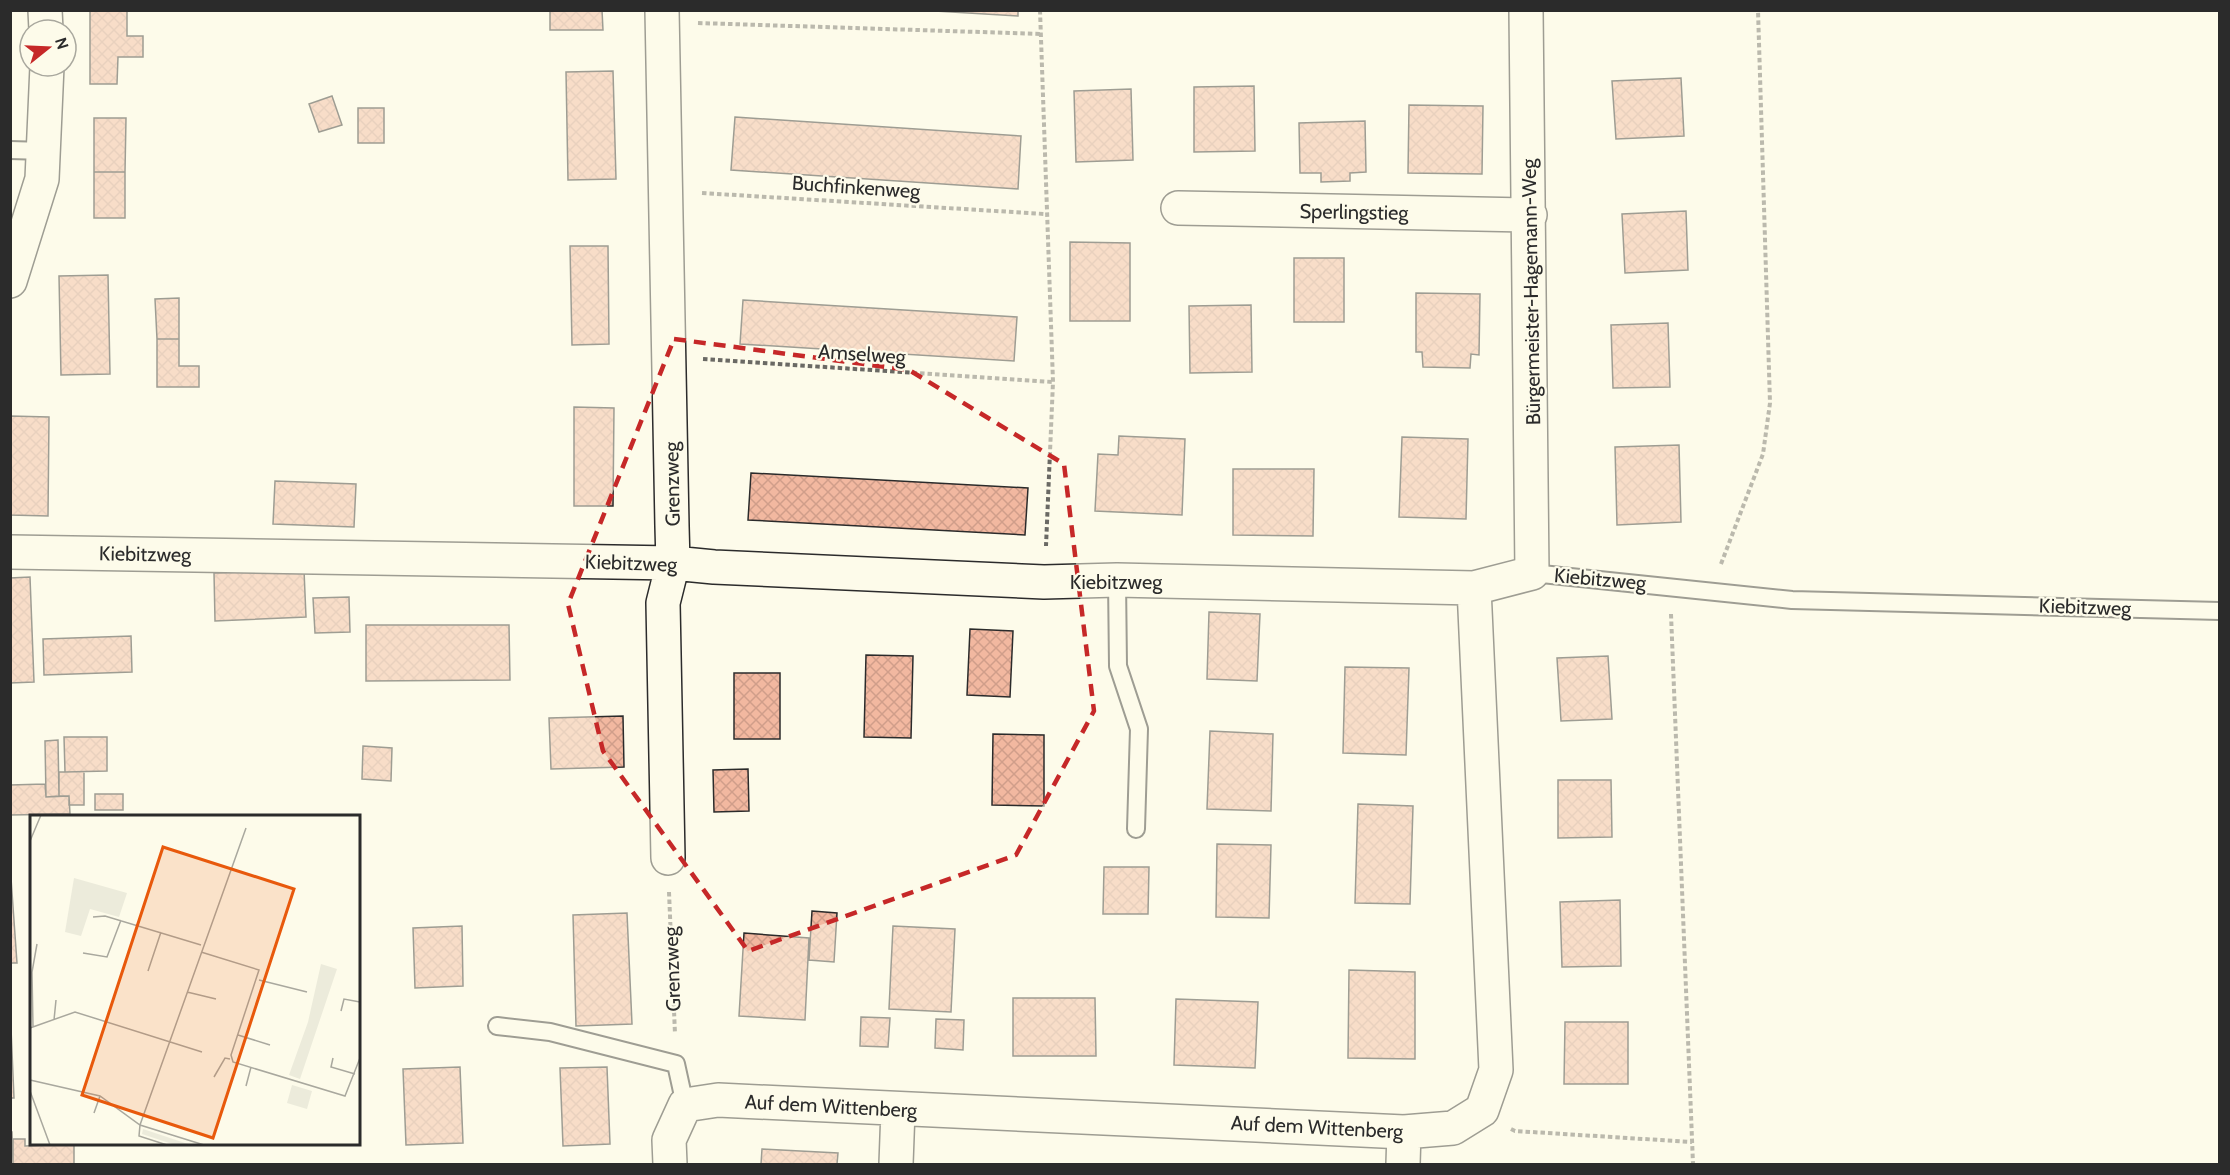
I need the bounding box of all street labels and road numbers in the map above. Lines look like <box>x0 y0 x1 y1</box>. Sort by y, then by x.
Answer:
street label: Bürgermeister-Hagemann-Weg <box>1517 158 1545 425</box>
street label: Buchfinkenweg <box>791 171 922 204</box>
street label: Sperlingstieg <box>1299 199 1410 225</box>
street label: Amselweg <box>817 339 908 369</box>
street label: Grenzweg <box>659 440 685 527</box>
street label: Kiebitzweg <box>99 541 192 567</box>
street label: Kiebitzweg <box>584 549 679 577</box>
street label: Kiebitzweg <box>1553 563 1648 595</box>
street label: Kiebitzweg <box>1070 570 1163 594</box>
street label: Kiebitzweg <box>2038 593 2133 621</box>
street label: Grenzweg <box>658 925 685 1012</box>
street label: Auf dem Wittenberg <box>744 1090 919 1123</box>
street label: Auf dem Wittenberg <box>1230 1111 1405 1144</box>

